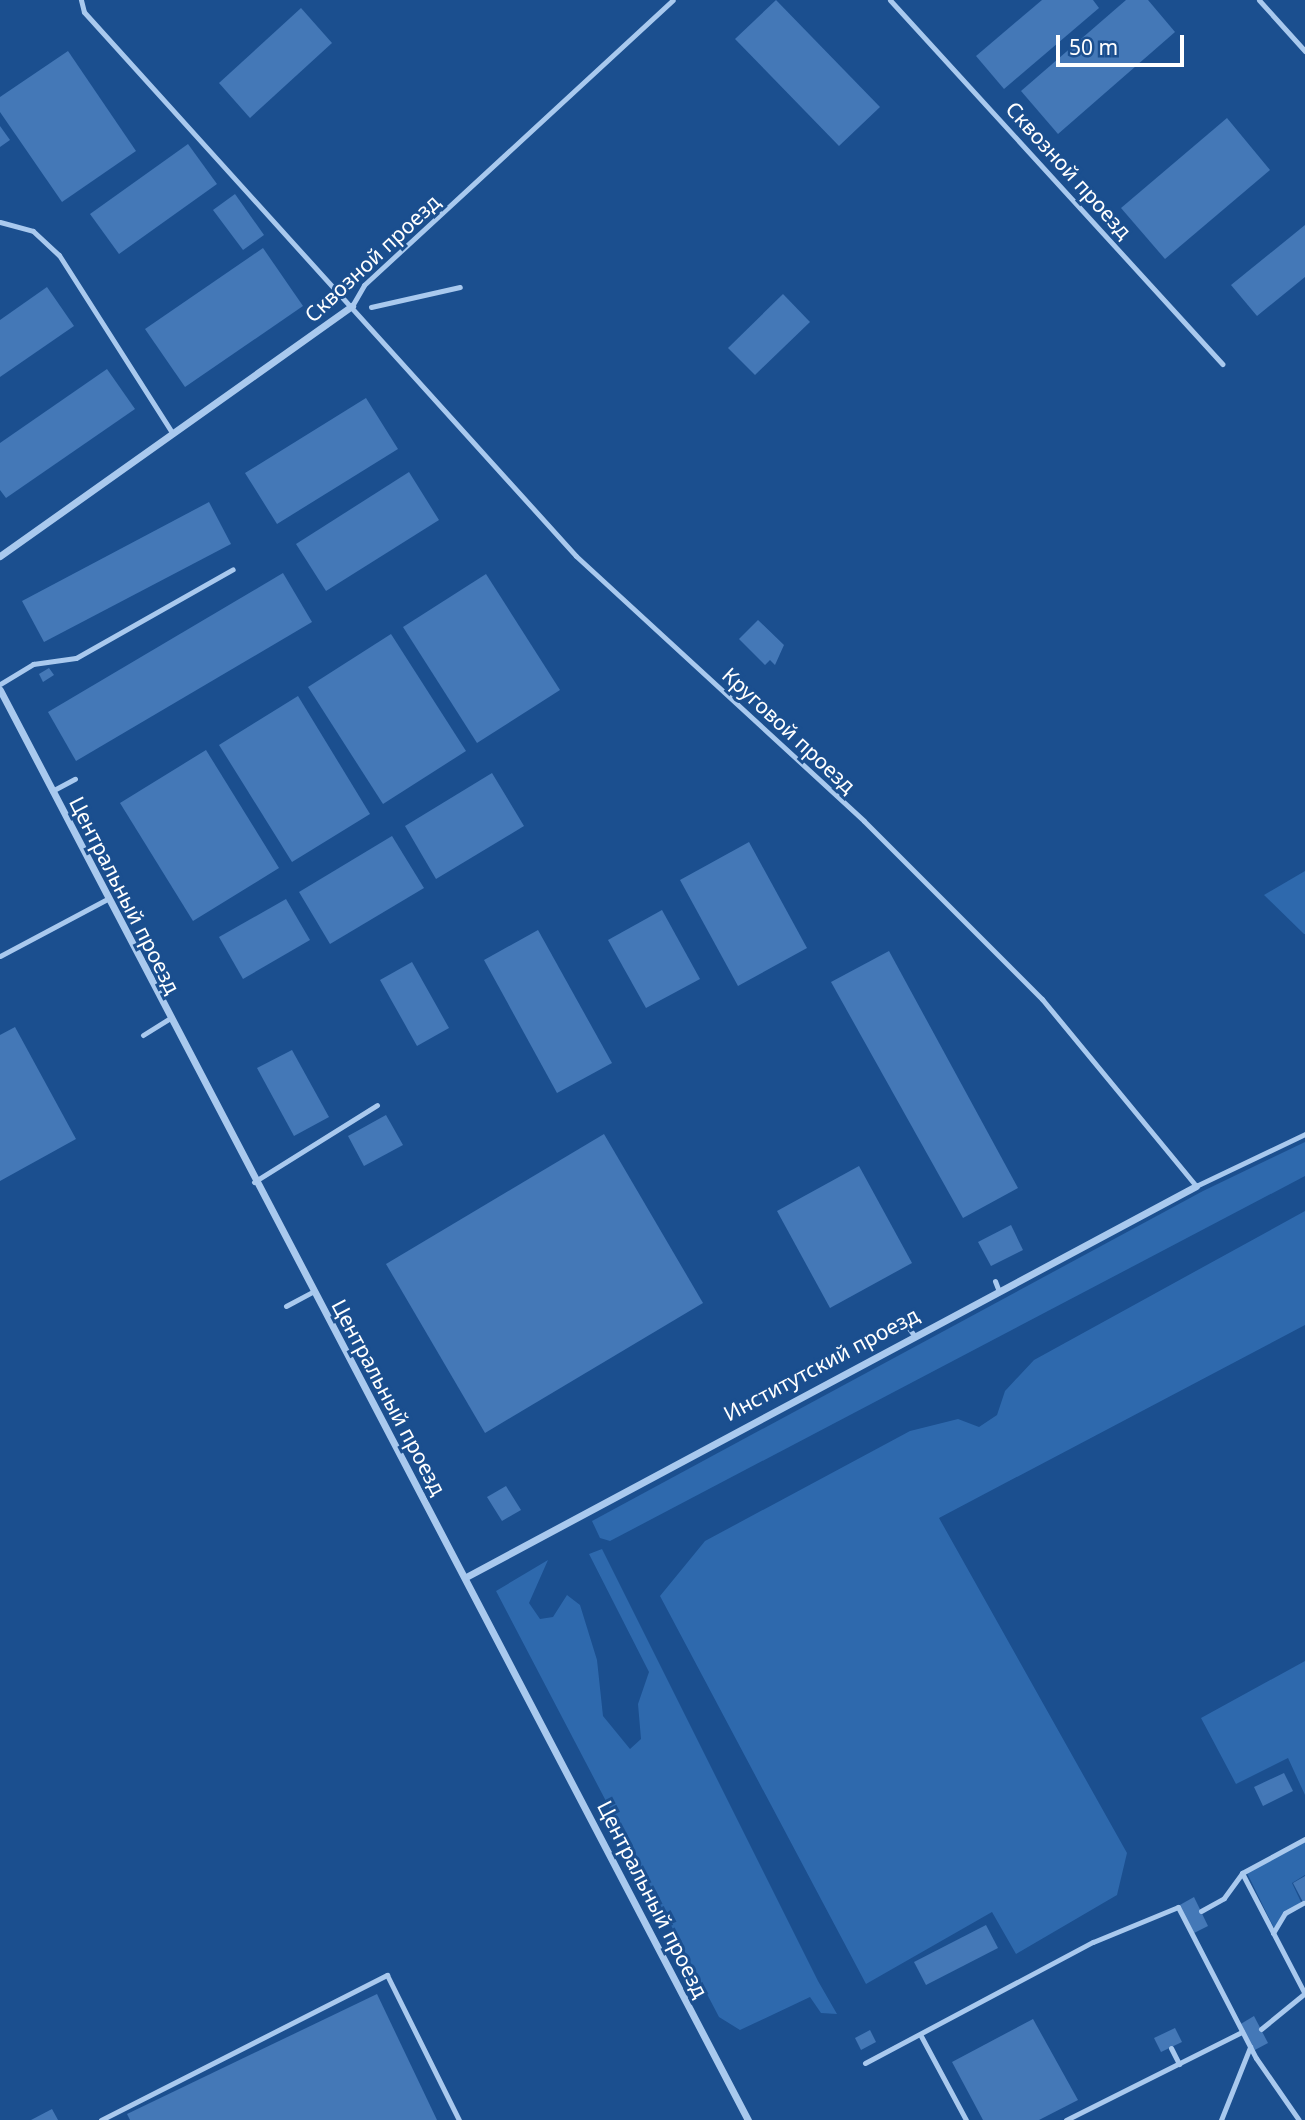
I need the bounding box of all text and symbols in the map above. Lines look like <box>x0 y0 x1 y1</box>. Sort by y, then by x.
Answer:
scale bar <box>1060 21 1188 65</box>
text: 50 m <box>1069 33 1118 61</box>
street label: Сквозной проезд <box>1001 96 1137 244</box>
street label: Сквозной проезд <box>299 189 445 327</box>
street label: Круговой проезд <box>717 662 861 798</box>
street label: Центральный проезд <box>64 792 186 998</box>
street label: Центральный проезд <box>327 1295 451 1499</box>
street label: Институтский проезд <box>719 1302 923 1426</box>
street label: Центральный проезд <box>592 1796 714 2002</box>

